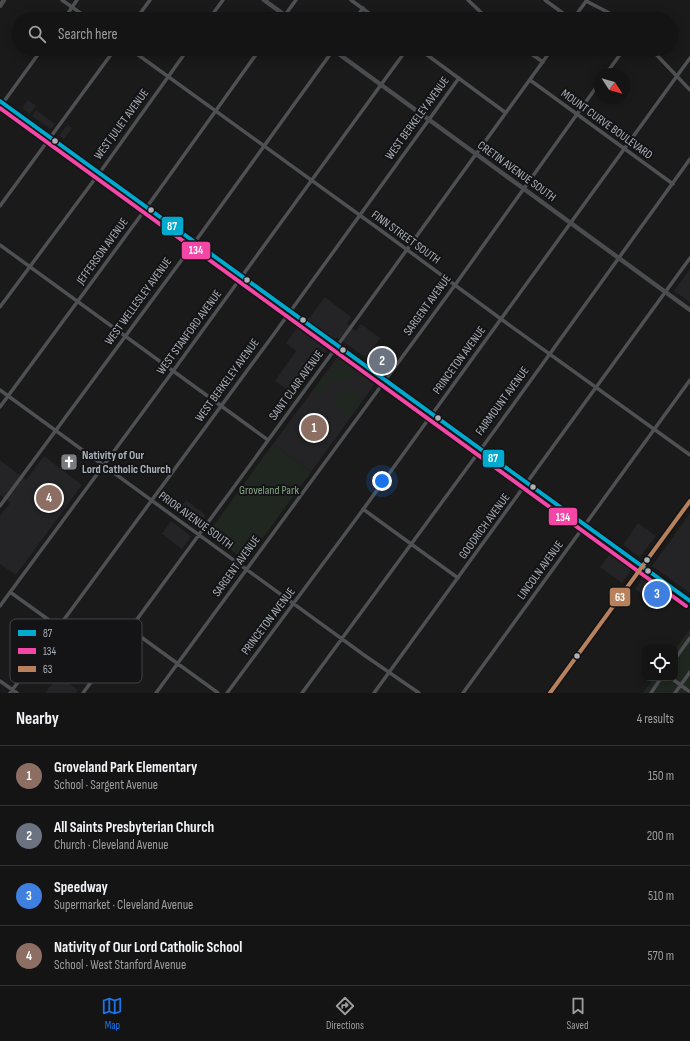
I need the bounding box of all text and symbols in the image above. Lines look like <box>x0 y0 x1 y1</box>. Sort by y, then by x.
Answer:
search box <box>12 12 678 56</box>
icon: search <box>26 23 48 45</box>
text: Search here <box>58 25 118 44</box>
north arrow <box>594 68 630 104</box>
street label: WEST BERKELEY AVENUE <box>382 74 453 163</box>
street label: WEST JULIET AVENUE <box>91 86 152 163</box>
street label: MOUNT CURVE BOULEVARD <box>558 86 656 163</box>
unlabelled marker <box>50 136 60 146</box>
street label: CRETIN AVENUE SOUTH <box>474 138 559 205</box>
unlabelled marker <box>146 205 156 215</box>
street label: FINN STREET SOUTH <box>368 207 443 267</box>
street label: JEFFERSON AVENUE <box>73 215 132 288</box>
line badge: 87 <box>161 216 184 236</box>
text: 87 <box>167 220 177 233</box>
line badge: 134 <box>181 241 211 260</box>
text: 134 <box>189 244 203 257</box>
street label: WEST WELLESLEY AVENUE <box>102 254 175 348</box>
street label: SARGENT AVENUE <box>400 272 455 339</box>
unlabelled marker <box>242 275 252 285</box>
street label: WEST STANFORD AVENUE <box>154 287 225 378</box>
unlabelled marker <box>298 315 308 325</box>
street label: PRINCETON AVENUE <box>430 323 489 397</box>
street label: WEST BERKELEY AVENUE <box>192 336 263 425</box>
unlabelled marker <box>338 345 348 355</box>
pin: 2 <box>369 346 395 376</box>
street label: SAINT CLAIR AVENUE <box>266 347 327 423</box>
street label: FAIRMOUNT AVENUE <box>472 364 532 439</box>
pin: 1 <box>301 413 327 443</box>
unlabelled marker <box>433 413 443 423</box>
place label: Nativity of Our Lord Catholic Church <box>82 448 171 477</box>
line badge: 87 <box>482 449 505 468</box>
church icon: Nativity of Our Lord Catholic Church <box>59 452 79 472</box>
text: 87 <box>488 452 498 465</box>
your location <box>372 471 392 491</box>
unlabelled marker <box>528 482 538 492</box>
pin: 4 <box>36 483 62 513</box>
park label: Groveland Park <box>239 483 299 498</box>
street label: PRIOR AVENUE SOUTH <box>156 488 236 552</box>
street label: GOODRICH AVENUE <box>456 490 513 562</box>
line badge: 134 <box>548 507 578 526</box>
text: 134 <box>556 511 570 524</box>
street label: SARGENT AVENUE <box>209 533 264 600</box>
street label: LINCOLN AVENUE <box>514 538 567 603</box>
unlabelled marker <box>642 555 652 565</box>
unlabelled marker <box>643 566 653 576</box>
pin: 3 <box>644 579 670 609</box>
street label: PRINCETON AVENUE <box>238 585 299 658</box>
line badge: 63 <box>609 587 631 607</box>
text: 63 <box>615 591 625 604</box>
legend <box>10 619 142 683</box>
text: 87 <box>43 627 53 640</box>
text: 134 <box>43 645 56 658</box>
map controls <box>642 645 678 681</box>
button: locate <box>642 645 678 681</box>
unlabelled marker <box>572 651 582 661</box>
text: 63 <box>43 663 53 676</box>
text: Nearby <box>16 709 59 729</box>
text: 4 results <box>637 711 674 727</box>
text: Groveland Park Elementary <box>54 758 197 777</box>
text: 1 <box>26 768 32 784</box>
text: 150 m <box>648 768 674 784</box>
text: School · Sargent Avenue <box>54 777 158 793</box>
text: All Saints Presbyterian Church <box>54 818 214 837</box>
text: 2 <box>26 828 32 844</box>
text: 200 m <box>647 828 674 844</box>
text: Church · Cleveland Avenue <box>54 837 169 853</box>
text: Speedway <box>54 878 108 897</box>
text: 3 <box>26 888 32 904</box>
text: 510 m <box>648 888 674 904</box>
text: Supermarket · Cleveland Avenue <box>54 897 193 913</box>
text: Nativity of Our Lord Catholic School <box>54 938 242 957</box>
text: 4 <box>26 948 32 964</box>
text: 570 m <box>647 948 674 964</box>
text: School · West Stanford Avenue <box>54 957 186 973</box>
tab: Map <box>101 995 123 1032</box>
tab: Directions <box>326 995 364 1032</box>
tab: Saved <box>567 995 589 1032</box>

